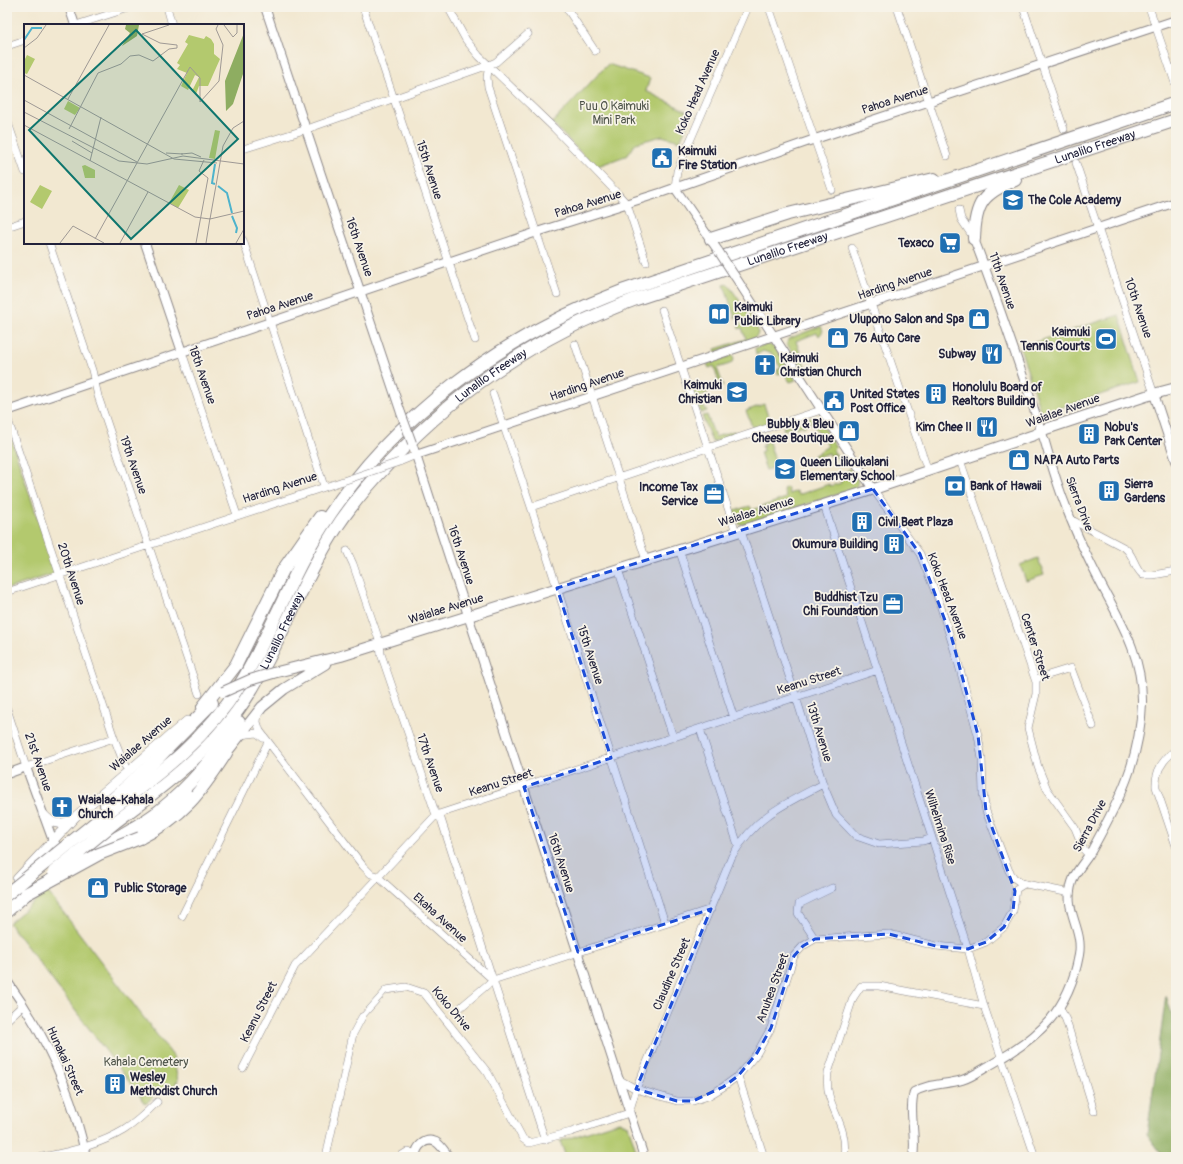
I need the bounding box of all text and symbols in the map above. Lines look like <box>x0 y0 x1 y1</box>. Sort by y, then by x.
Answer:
inset map <box>24 24 244 244</box>
street label: Koko Head Avenue <box>672 47 724 137</box>
street label: Pahoa Avenue <box>860 82 930 118</box>
park label: Puu O Kaimuki Mini Park <box>579 99 649 128</box>
street label: Lunalilo Freeway <box>1053 127 1137 167</box>
street label: 15th Avenue <box>412 139 446 201</box>
place label: Kaimuki Fire Station <box>678 144 737 173</box>
public building icon: Kaimuki Fire Station <box>649 145 675 171</box>
street label: Pahoa Avenue <box>553 187 623 221</box>
school or university icon: The Cole Academy <box>1000 187 1026 213</box>
place label: The Cole Academy <box>1027 193 1122 208</box>
street label: 16th Avenue <box>342 215 376 279</box>
street label: Lunalilo Freeway <box>745 228 830 269</box>
supermarket icon: Texaco <box>937 230 963 256</box>
place label: Texaco <box>897 236 935 251</box>
street label: 11th Avenue <box>985 251 1019 312</box>
street label: Harding Avenue <box>856 264 934 304</box>
street label: 10th Avenue <box>1121 276 1155 340</box>
street label: Pahoa Avenue <box>245 288 315 324</box>
place label: Kaimuki Public Library <box>734 300 801 329</box>
library icon: Kaimuki Public Library <box>706 301 732 327</box>
shop icon: Ulupono Salon and Spa <box>966 306 992 332</box>
place label: Ulupono Salon and Spa <box>849 312 964 327</box>
shop icon: 76 Auto Care <box>825 325 851 351</box>
place label: Kaimuki Tennis Courts <box>1019 325 1091 354</box>
sports icon: Kaimuki Tennis Courts <box>1093 326 1119 352</box>
place label: 76 Auto Care <box>854 331 921 346</box>
restaurant icon: Subway <box>979 341 1005 367</box>
street label: 18th Avenue <box>185 344 219 406</box>
street label: Lunalilo Freeway <box>452 345 529 406</box>
place label: Subway <box>938 347 977 362</box>
place label: Kaimuki Christian Church <box>780 351 862 380</box>
church icon: Kaimuki Christian Church <box>752 352 778 378</box>
street label: Harding Avenue <box>548 365 626 405</box>
place label: Kaimuki Christian <box>678 378 722 407</box>
school or university icon: Kaimuki Christian <box>724 379 750 405</box>
place label: Honolulu Board of Realtors Building <box>952 380 1043 409</box>
building icon: Honolulu Board of Realtors Building <box>923 381 949 407</box>
place label: United States Post Office <box>850 387 920 416</box>
public building icon: United States Post Office <box>821 388 847 414</box>
street label: Waialae Avenue <box>1024 391 1102 431</box>
restaurant icon: Kim Chee II <box>974 414 1000 440</box>
place label: Bubbly & Bleu Cheese Boutique <box>751 417 835 446</box>
shop icon: Bubbly & Bleu Cheese Boutique <box>836 418 862 444</box>
place label: Kim Chee II <box>915 420 972 435</box>
place label: Nobu's Park Center <box>1104 420 1163 449</box>
building icon: Nobu's Park Center <box>1076 421 1102 447</box>
street label: 19th Avenue <box>116 434 150 496</box>
shop icon: NAPA Auto Parts <box>1006 447 1032 473</box>
place label: NAPA Auto Parts <box>1034 453 1120 468</box>
place label: Queen Lilioukalani Elementary School <box>800 455 895 484</box>
school or university icon: Queen Lilioukalani Elementary School <box>772 456 798 482</box>
street label: Harding Avenue <box>241 469 319 507</box>
bank icon: Bank of Hawaii <box>942 473 968 499</box>
street label: Sierra Drive <box>1062 475 1096 534</box>
place label: Sierra Gardens <box>1124 477 1166 506</box>
building icon: Sierra Gardens <box>1096 478 1122 504</box>
place label: Bank of Hawaii <box>970 479 1041 494</box>
place label: Income Tax Service <box>639 480 699 509</box>
office icon: Income Tax Service <box>701 481 727 507</box>
street label: Waialae Avenue <box>717 493 795 530</box>
building icon: Civil Beat Plaza <box>849 509 875 535</box>
place label: Civil Beat Plaza <box>878 515 954 530</box>
street label: 16th Avenue <box>444 523 478 587</box>
building icon: Okumura Building <box>881 531 907 557</box>
place label: Okumura Building <box>792 537 878 552</box>
street label: 20th Avenue <box>54 541 88 607</box>
street label: Koko Head Avenue <box>924 550 970 642</box>
street label: Lunalilo Freeway <box>257 590 307 672</box>
street label: Waialae Avenue <box>407 590 485 627</box>
place label: Buddhist Tzu Chi Foundation <box>803 590 878 619</box>
office icon: Buddhist Tzu Chi Foundation <box>880 591 906 617</box>
street label: Center Street <box>1017 611 1053 683</box>
street label: 15th Avenue <box>573 624 607 686</box>
street label: Keanu Street <box>775 664 843 698</box>
street label: 13th Avenue <box>803 700 835 764</box>
street label: Waialae Avenue <box>107 713 175 775</box>
street label: 21st Avenue <box>21 731 55 793</box>
street label: 17th Avenue <box>413 732 447 794</box>
street label: Keanu Street <box>467 766 535 800</box>
street label: Wilhelmina Rise <box>921 788 959 866</box>
place label: Waialae-Kahala Church <box>78 793 154 822</box>
church icon: Waialae-Kahala Church <box>49 794 75 820</box>
street label: Sierra Drive <box>1070 797 1110 855</box>
street label: 16th Avenue <box>544 831 578 895</box>
shop icon: Public Storage <box>85 875 111 901</box>
place label: Public Storage <box>114 881 187 896</box>
street label: Ekaha Avenue <box>410 890 470 946</box>
street label: Claudine Street <box>650 935 694 1013</box>
street label: Anuhea Street <box>753 951 793 1025</box>
street label: Keanu Street <box>237 979 281 1045</box>
street label: Koko Drive <box>428 984 474 1034</box>
street label: Hunakai Street <box>43 1024 87 1098</box>
park label: Kahala Cemetery <box>104 1055 189 1070</box>
place label: Wesley Methodist Church <box>130 1070 218 1099</box>
building icon: Wesley Methodist Church <box>102 1071 128 1097</box>

